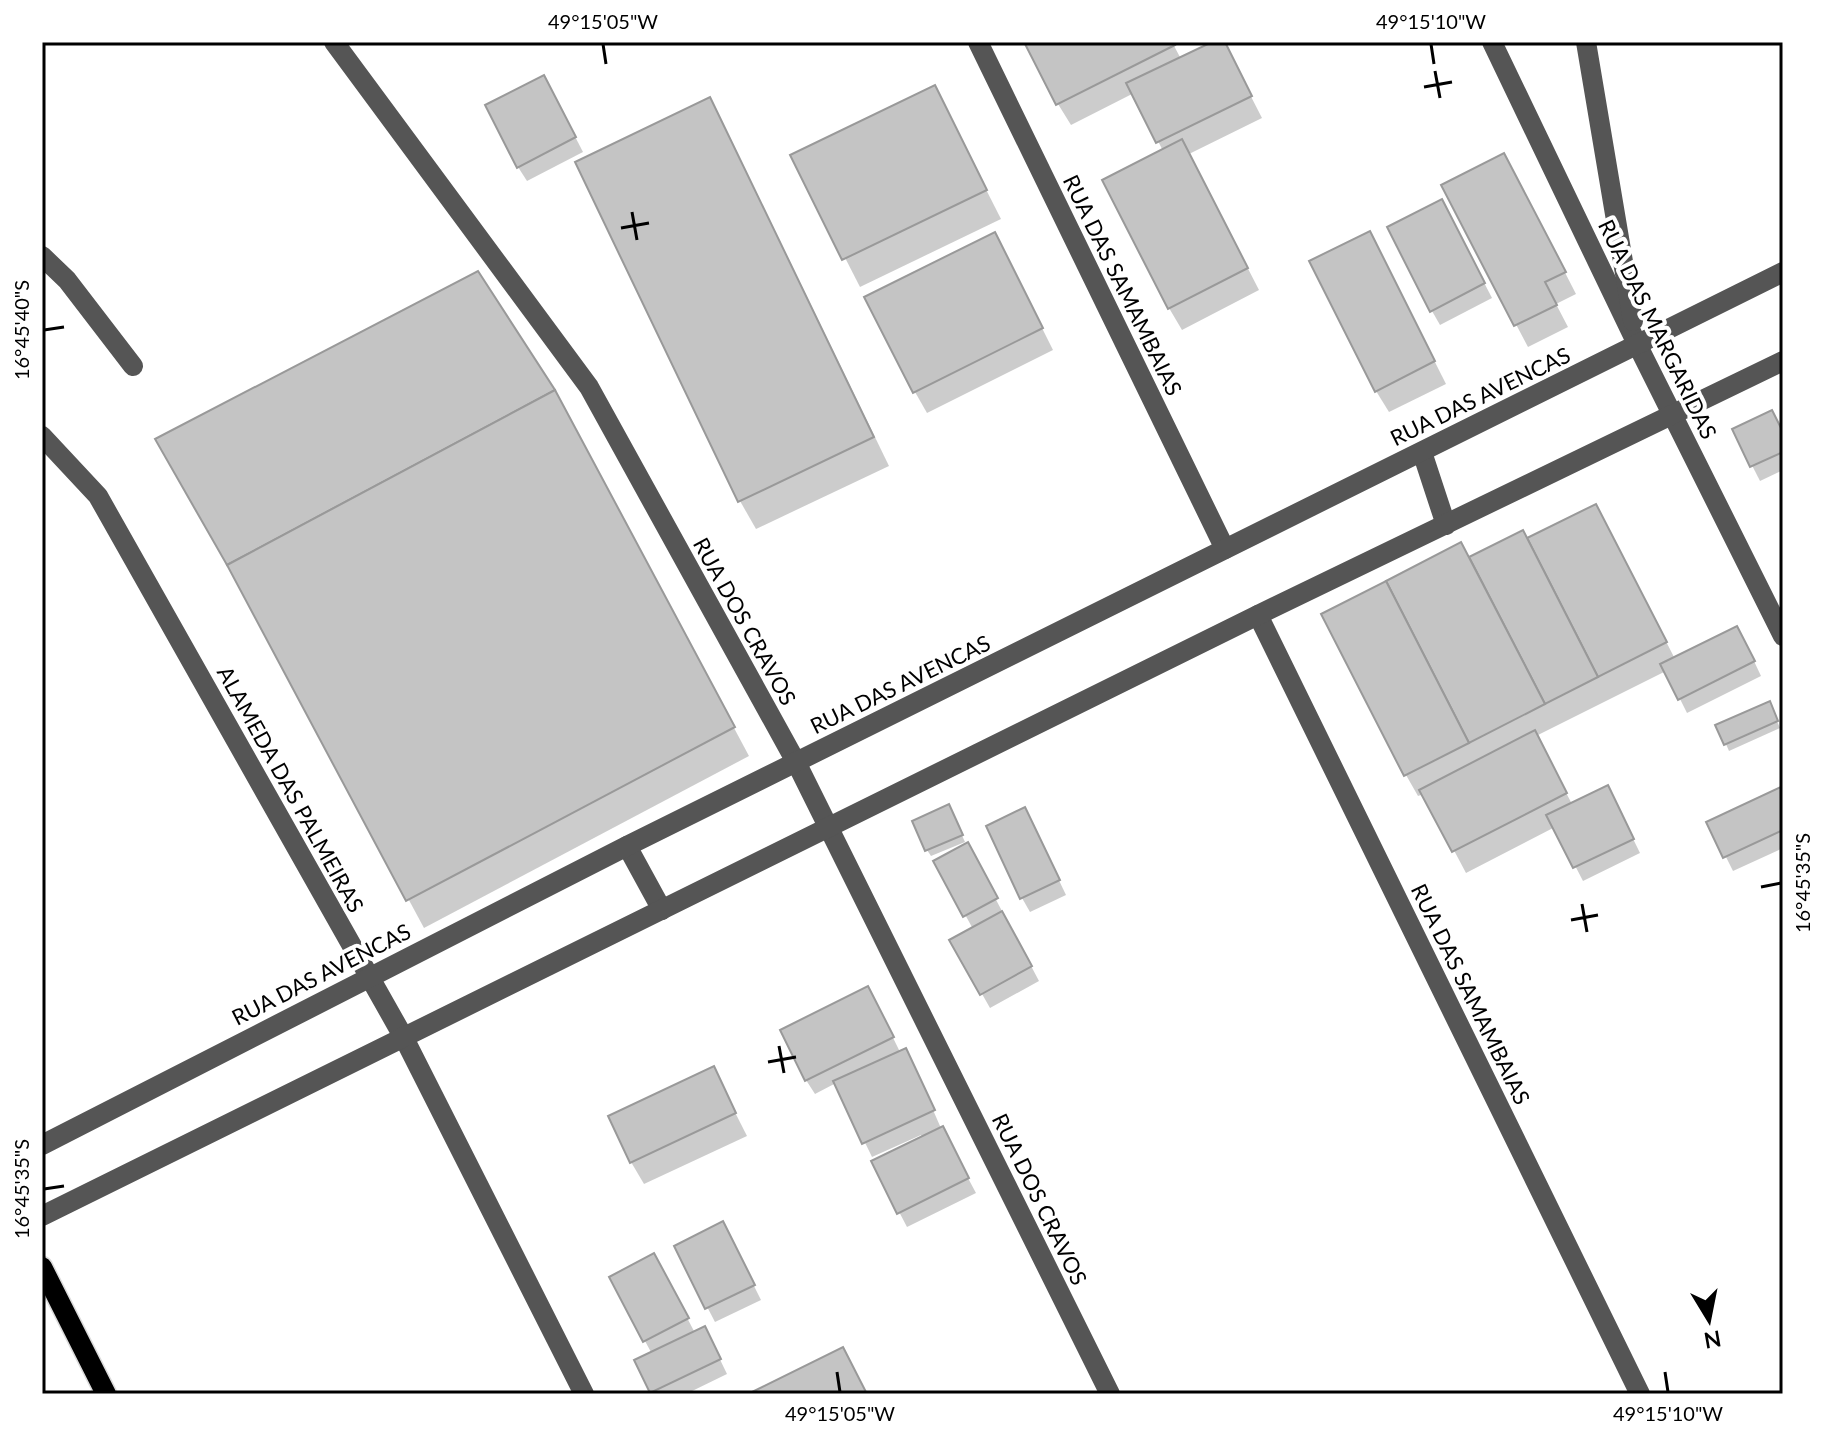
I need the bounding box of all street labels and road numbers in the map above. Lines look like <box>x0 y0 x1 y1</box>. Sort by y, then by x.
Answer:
street label: RUA DAS SAMAMBAIAS <box>1058 170 1188 400</box>
street label: RUA DAS MARGARIDAS <box>1593 215 1723 443</box>
street label: RUA DAS AVENCAS <box>1386 341 1574 451</box>
street label: RUA DOS CRAVOS <box>688 533 802 709</box>
street label: RUA DAS AVENCAS <box>806 629 994 739</box>
street label: ALAMEDA DAS PALMEIRAS <box>212 661 370 917</box>
street label: RUA DAS SAMAMBAIAS <box>1406 879 1536 1109</box>
street label: RUA DAS AVENCAS <box>227 917 415 1031</box>
street label: RUA DOS CRAVOS <box>987 1109 1093 1289</box>

